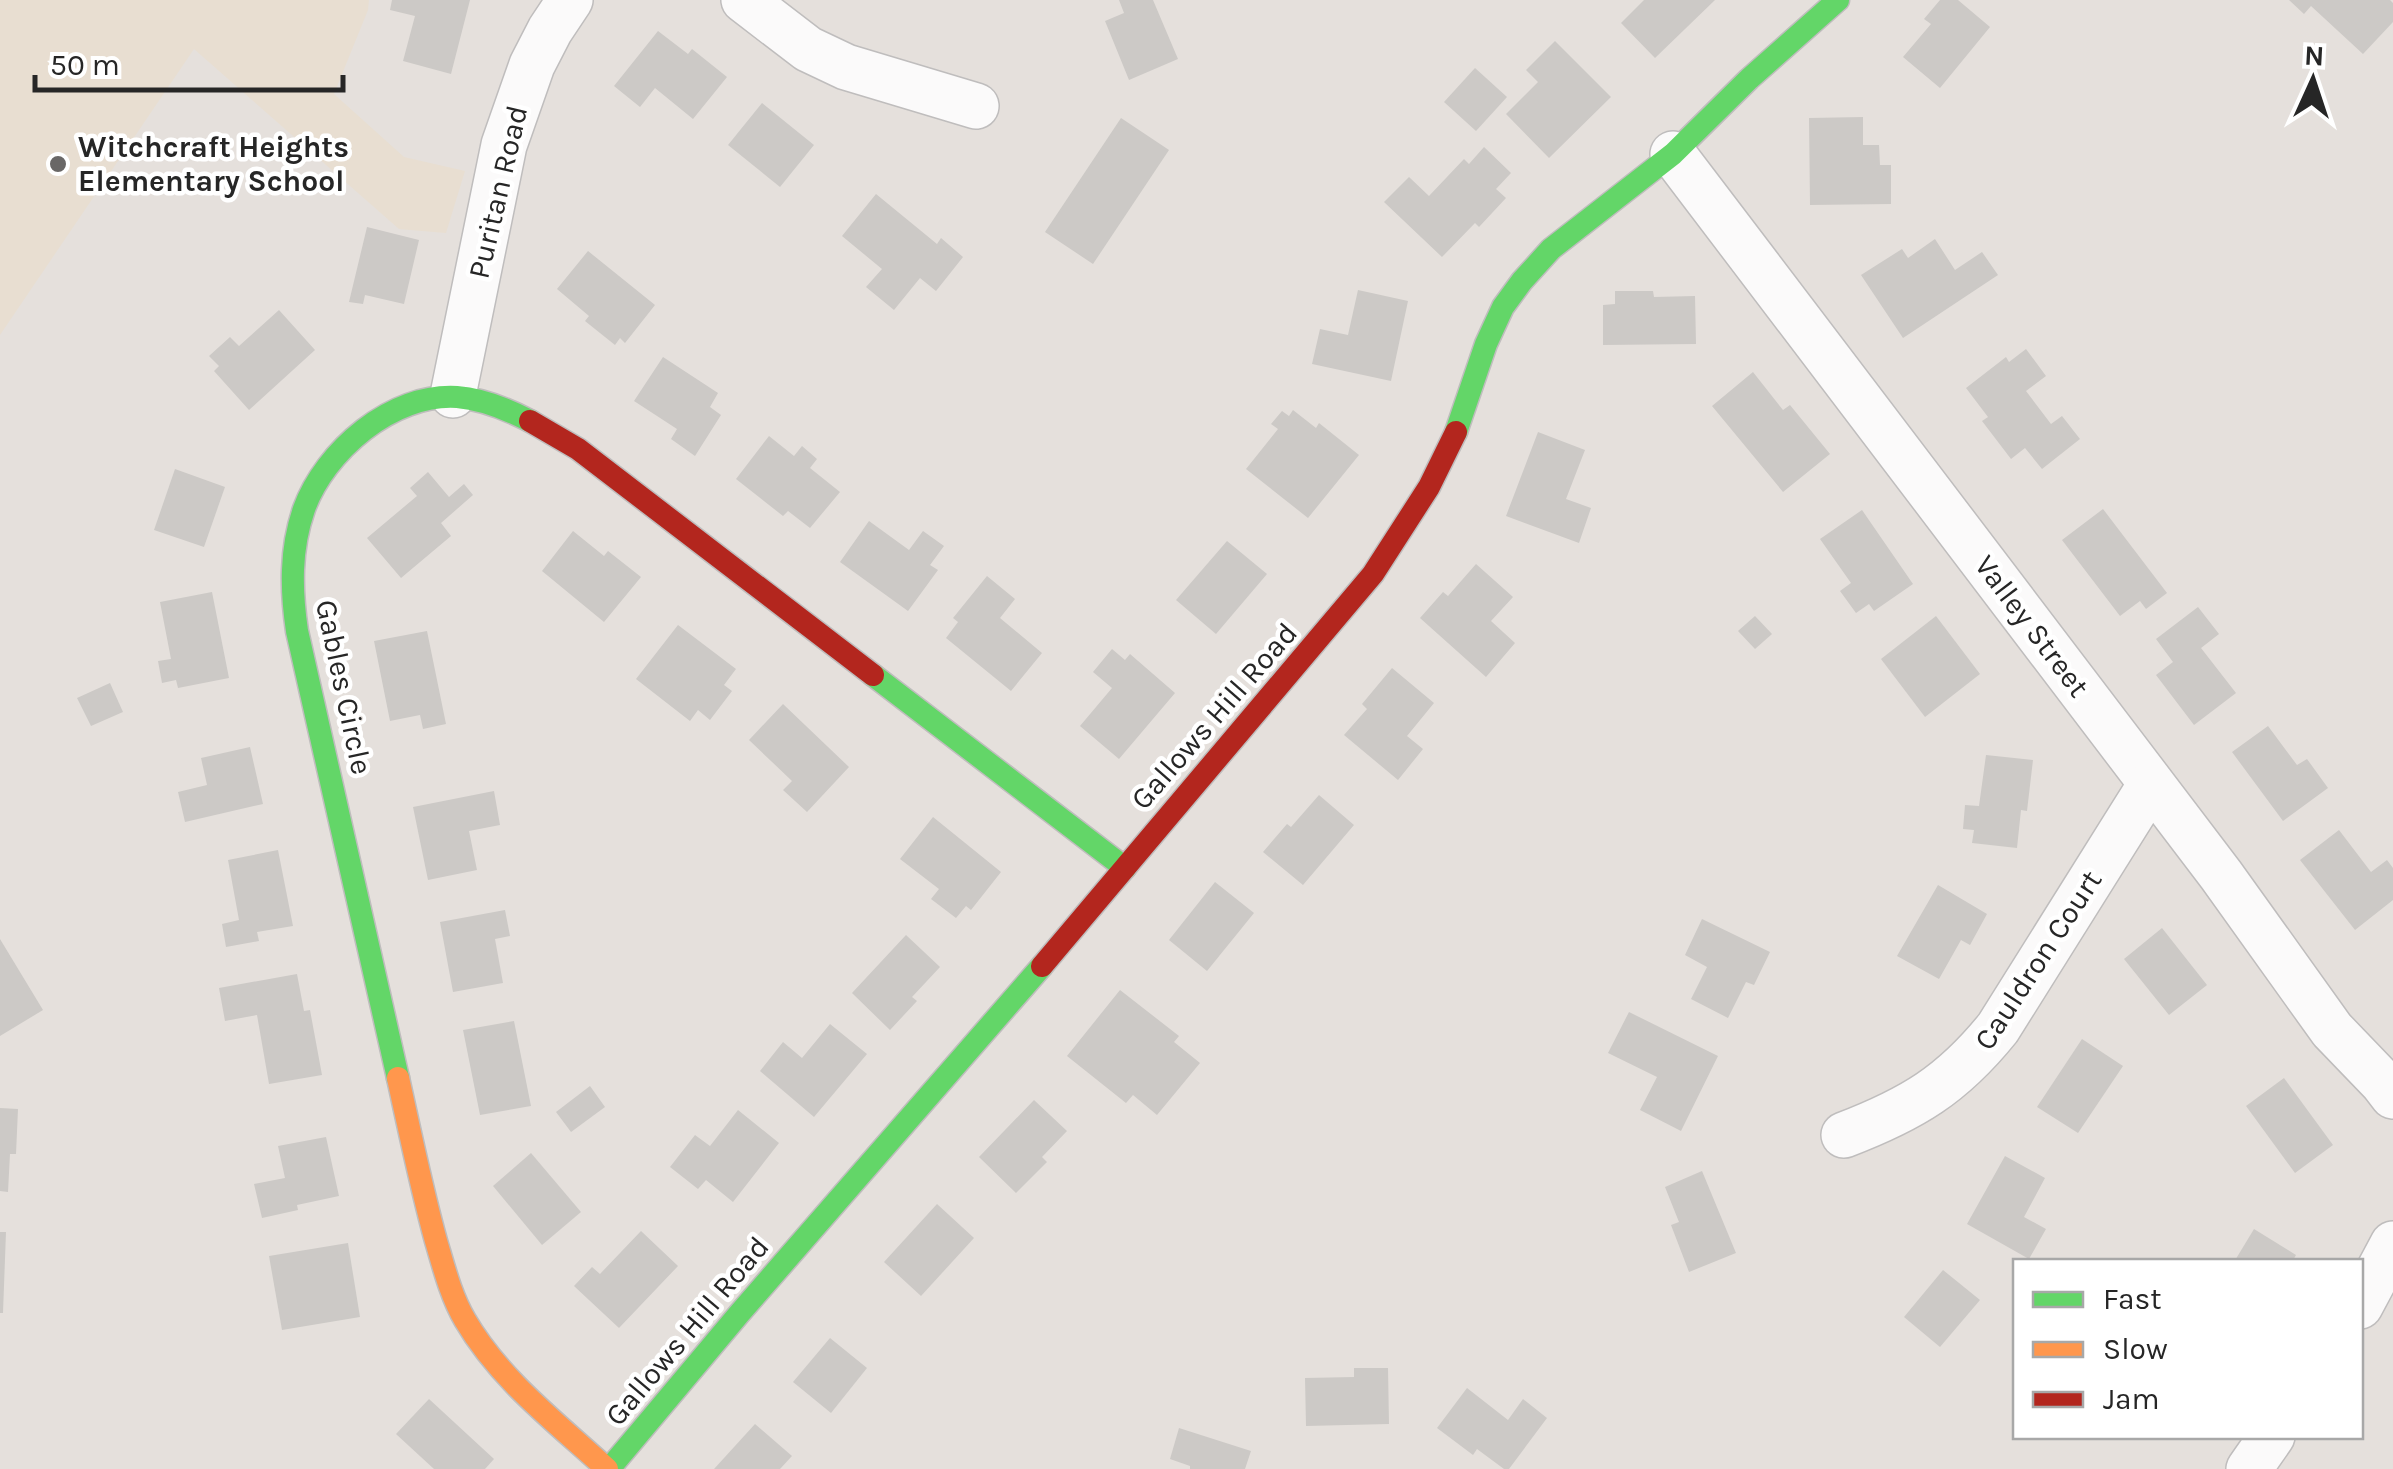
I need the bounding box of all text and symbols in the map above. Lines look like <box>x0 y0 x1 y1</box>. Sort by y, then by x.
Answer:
scale bar <box>35 30 342 92</box>
north arrow <box>2263 30 2363 130</box>
text: N <box>2303 39 2325 73</box>
text: 50 m <box>50 47 120 83</box>
street label: Puritan Road <box>461 102 535 282</box>
place label: Witchcraft Heights Elementary School <box>78 129 349 199</box>
marker: Witchcraft Heights Elementary School <box>47 153 69 175</box>
street label: Valley Street <box>1967 548 2097 704</box>
street label: Gables Circle <box>308 596 380 778</box>
street label: Gallows Hill Road <box>1123 615 1305 817</box>
street label: Cauldron Court <box>1967 863 2109 1057</box>
street label: Gallows Hill Road <box>597 1229 777 1433</box>
legend <box>2013 1259 2363 1439</box>
text: Fast <box>2103 1281 2162 1317</box>
text: Slow <box>2103 1331 2168 1367</box>
text: Jam <box>2103 1381 2160 1417</box>

